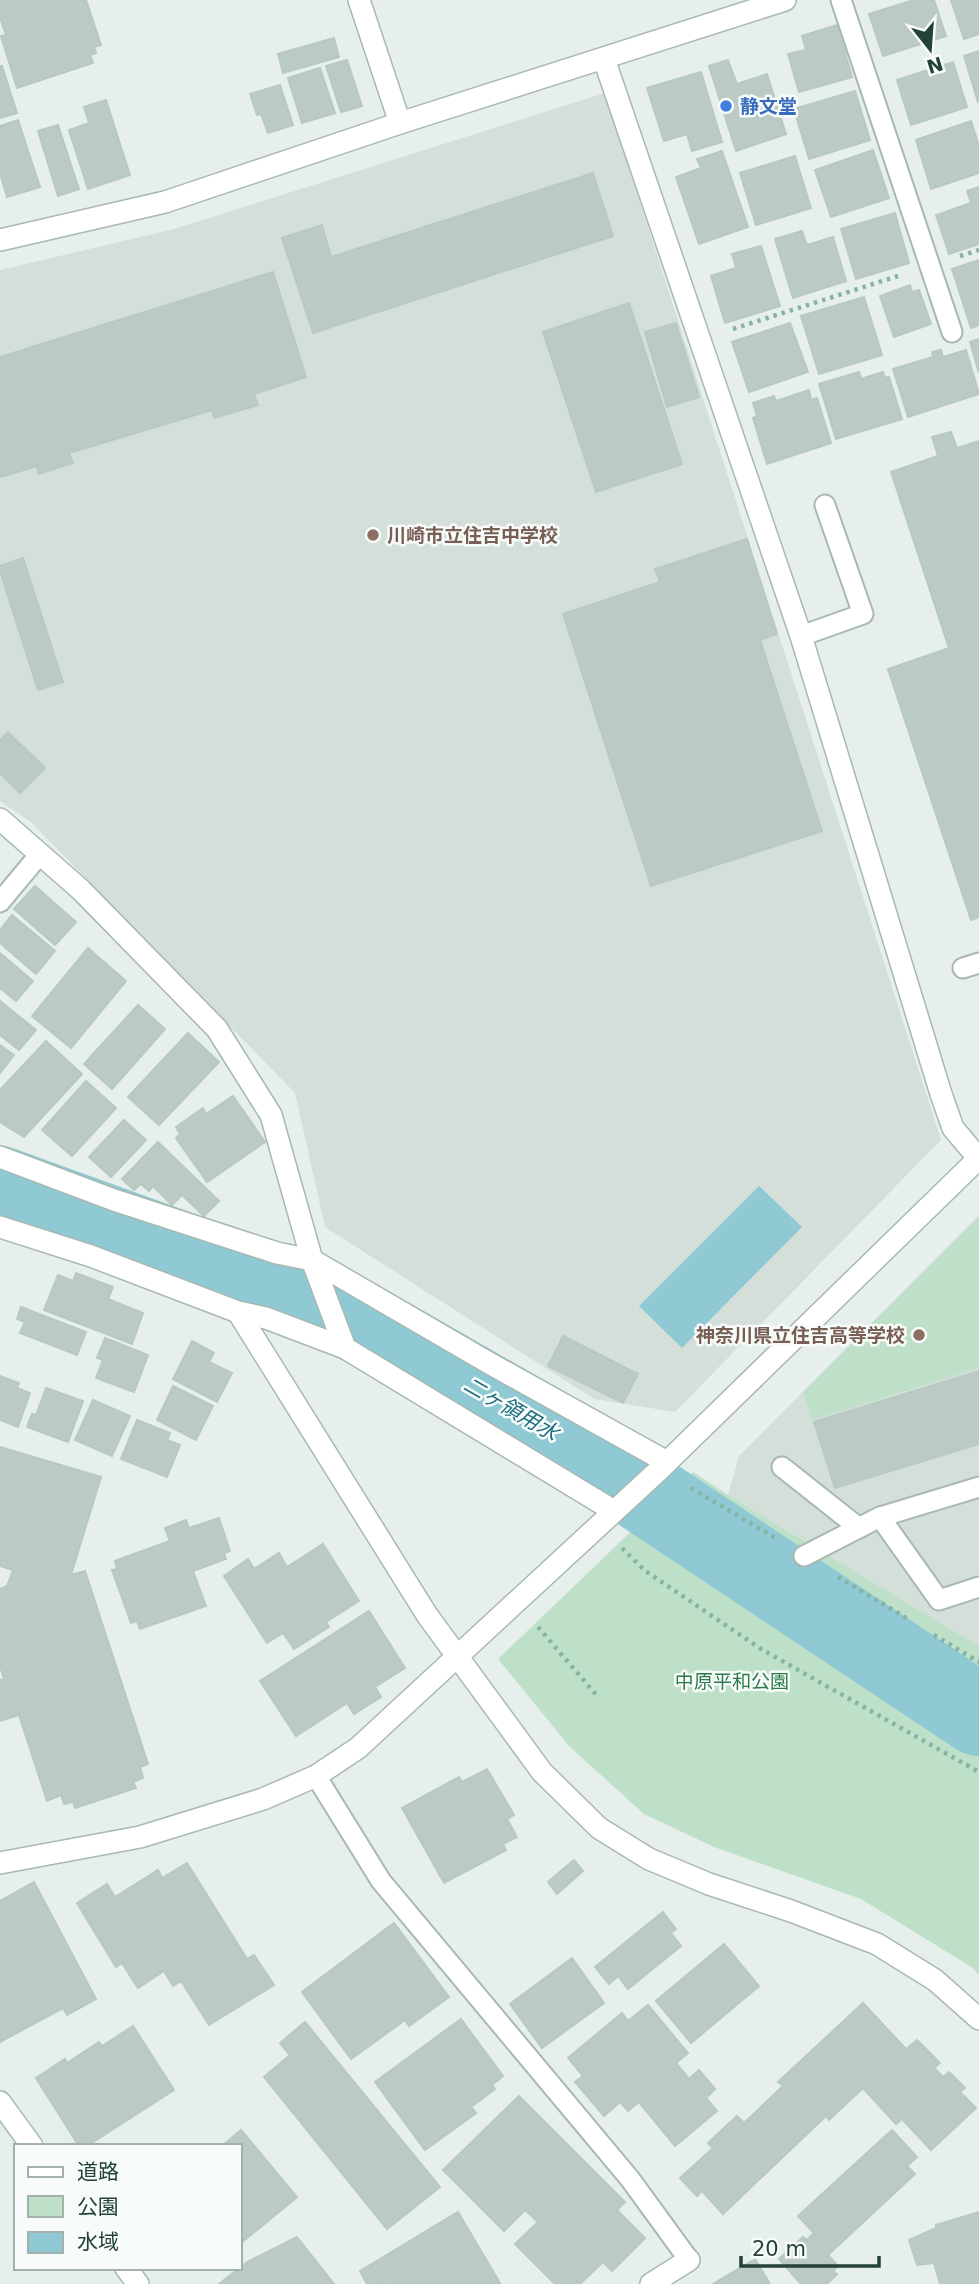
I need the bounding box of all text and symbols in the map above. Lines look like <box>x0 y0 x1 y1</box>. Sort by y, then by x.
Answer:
north arrow <box>895 14 965 84</box>
text: N <box>924 52 946 78</box>
place label: 静文堂 <box>740 95 797 117</box>
marker: 静文堂 <box>718 98 734 114</box>
place label: 川崎市立住吉中学校 <box>387 524 558 546</box>
marker: 川崎市立住吉中学校 <box>365 527 381 543</box>
place label: 神奈川県立住吉高等学校 <box>696 1324 905 1346</box>
marker: 神奈川県立住吉高等学校 <box>911 1327 927 1343</box>
water label: 二ヶ領用水 <box>460 1372 564 1447</box>
park label: 中原平和公園 <box>675 1670 789 1692</box>
legend <box>14 2144 242 2270</box>
text: 道路 <box>77 2160 119 2184</box>
text: 公園 <box>77 2195 119 2219</box>
scale bar <box>741 2224 879 2268</box>
text: 水域 <box>77 2230 119 2254</box>
text: 20 m <box>752 2237 806 2261</box>

